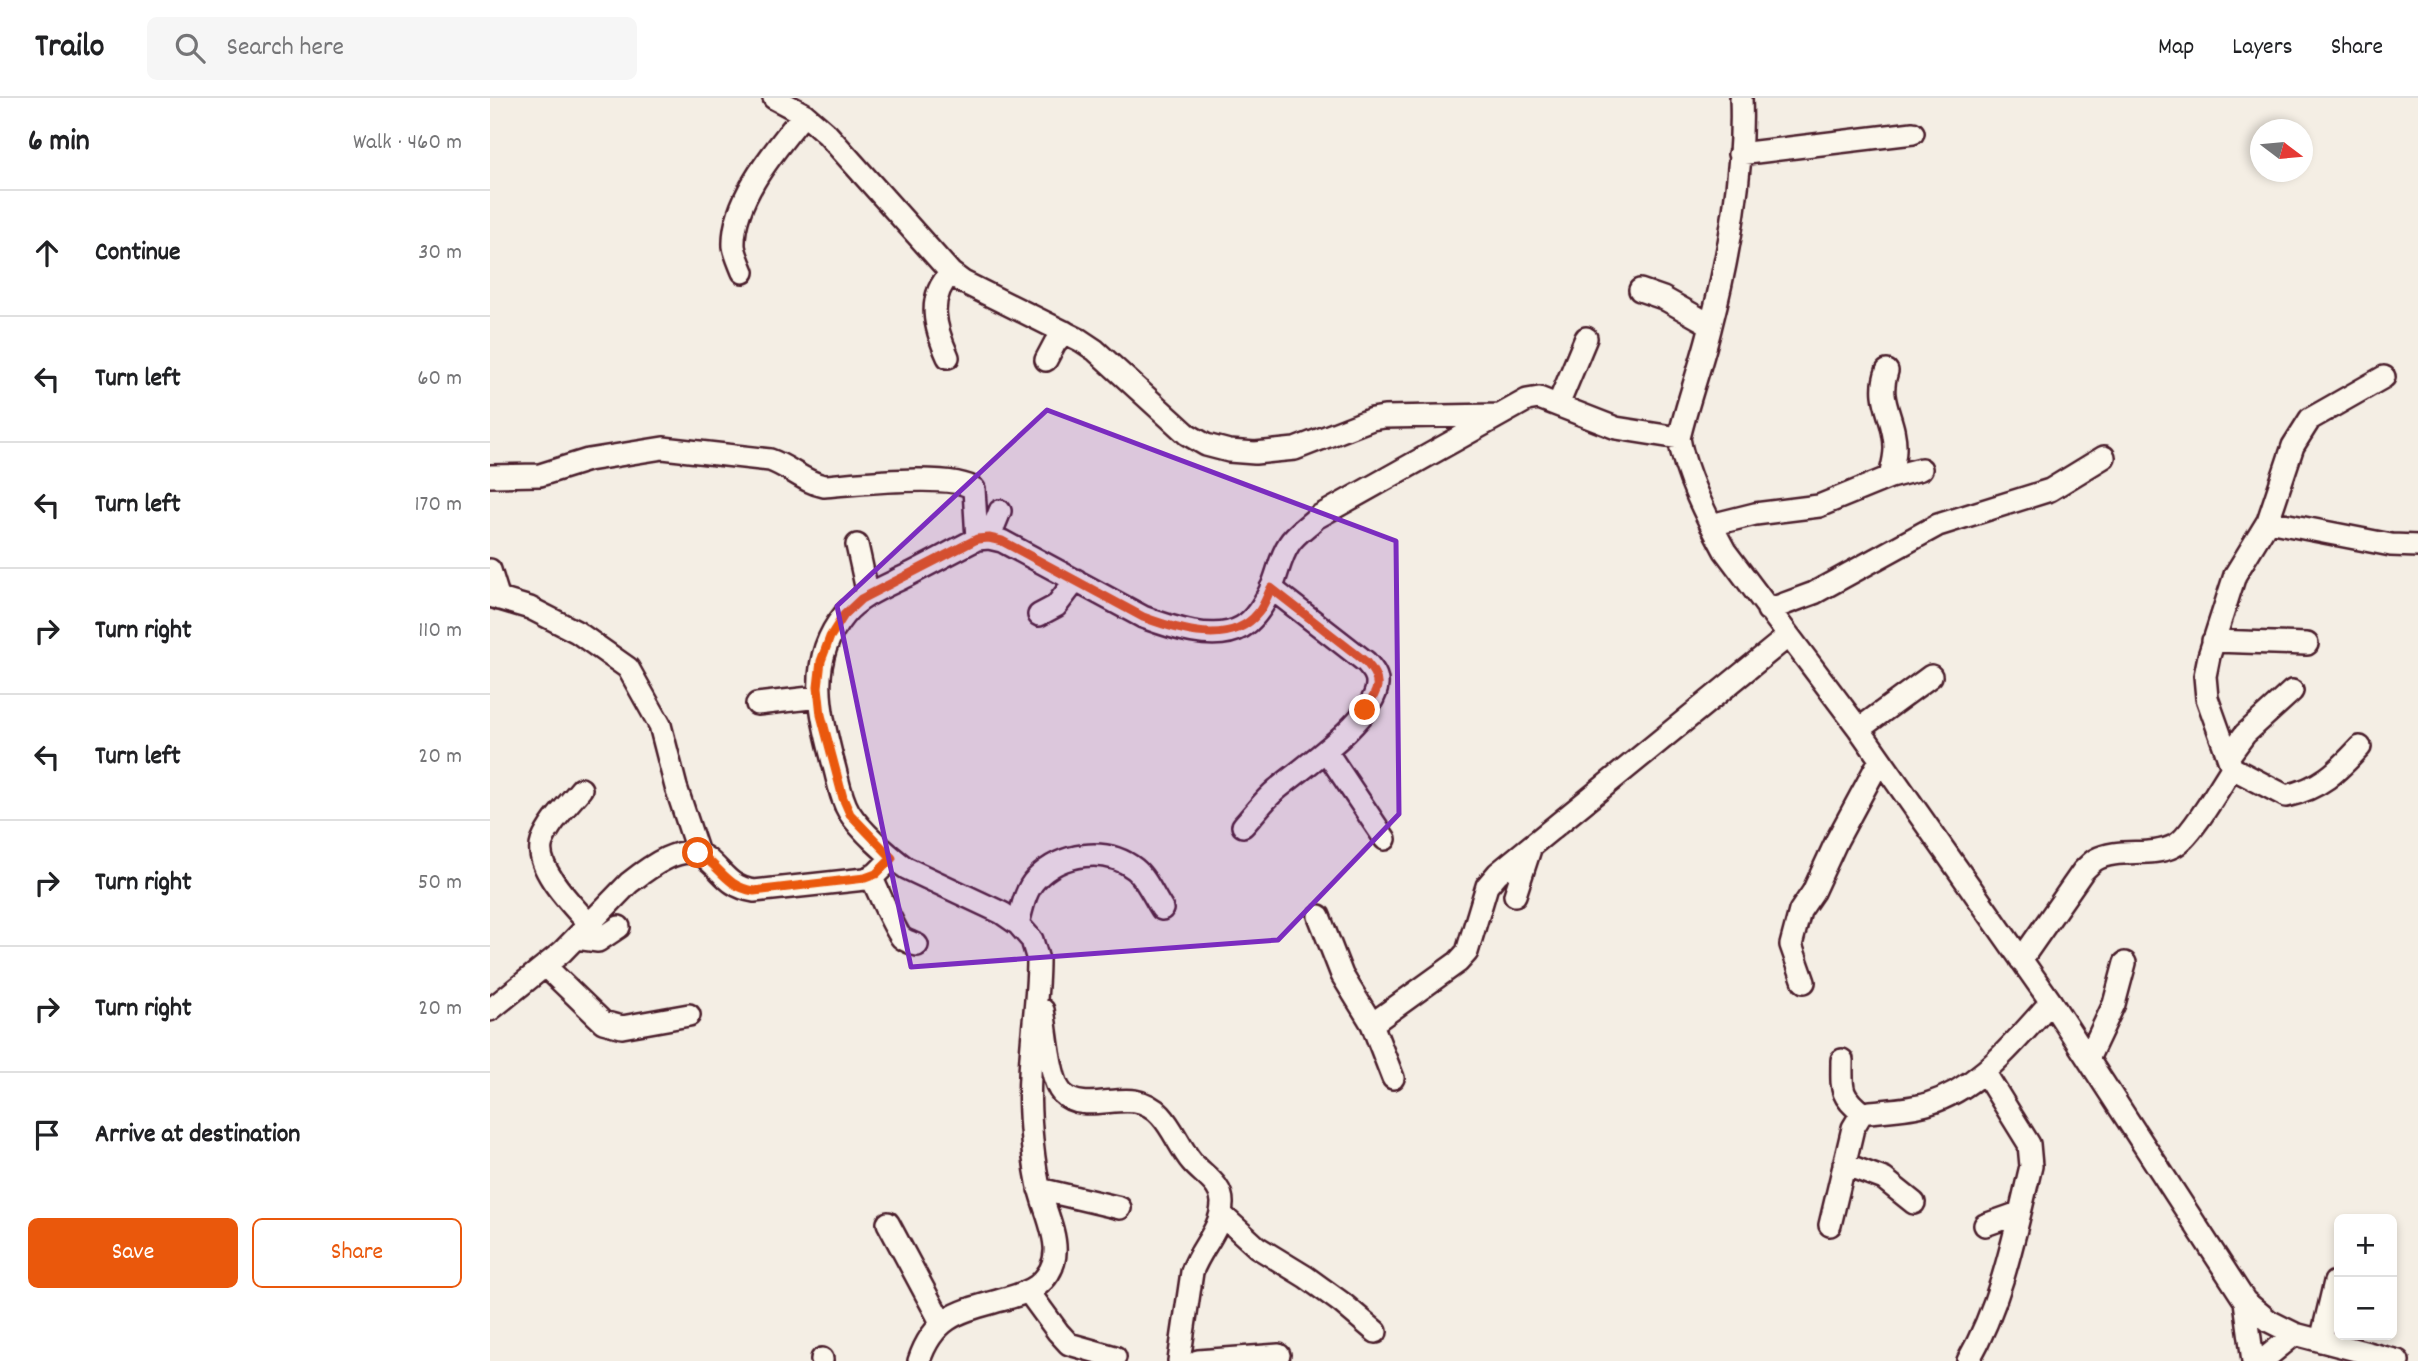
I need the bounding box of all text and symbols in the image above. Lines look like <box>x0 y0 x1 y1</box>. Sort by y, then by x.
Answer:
search box <box>147 17 637 80</box>
text: Trailo <box>35 25 105 72</box>
icon: search <box>171 29 209 67</box>
text: Search here <box>227 30 344 67</box>
text: Map <box>2158 31 2194 65</box>
text: Layers <box>2232 31 2293 65</box>
text: Share <box>2331 31 2383 65</box>
north arrow <box>2250 119 2313 182</box>
text: 6 min <box>28 122 90 165</box>
text: Walk · 460 m <box>353 127 462 160</box>
icon: ahead <box>28 234 66 272</box>
text: Continue <box>95 235 180 272</box>
text: 30 m <box>418 237 462 270</box>
icon: left <box>28 360 66 398</box>
text: Turn left <box>95 361 181 398</box>
text: 60 m <box>417 363 462 396</box>
icon: left <box>28 486 66 524</box>
text: Turn left <box>95 487 181 524</box>
text: 170 m <box>415 489 462 522</box>
icon: right <box>28 612 66 650</box>
text: Turn right <box>95 613 192 650</box>
text: 110 m <box>418 615 462 648</box>
route end <box>1349 694 1380 725</box>
icon: left <box>28 738 66 776</box>
text: Turn left <box>95 739 181 776</box>
text: 20 m <box>418 741 462 774</box>
route start <box>682 837 713 868</box>
icon: right <box>28 864 66 902</box>
text: Turn right <box>95 865 192 902</box>
text: 50 m <box>418 867 462 900</box>
icon: right <box>28 990 66 1028</box>
text: Turn right <box>95 991 192 1028</box>
text: 20 m <box>418 993 462 1026</box>
icon: arrive <box>28 1116 66 1154</box>
text: Arrive at destination <box>95 1117 300 1154</box>
map controls <box>2334 1214 2397 1340</box>
button: + <box>2334 1214 2397 1277</box>
button: Save <box>28 1218 238 1288</box>
button: Share <box>252 1218 462 1288</box>
button: − <box>2334 1277 2397 1340</box>

